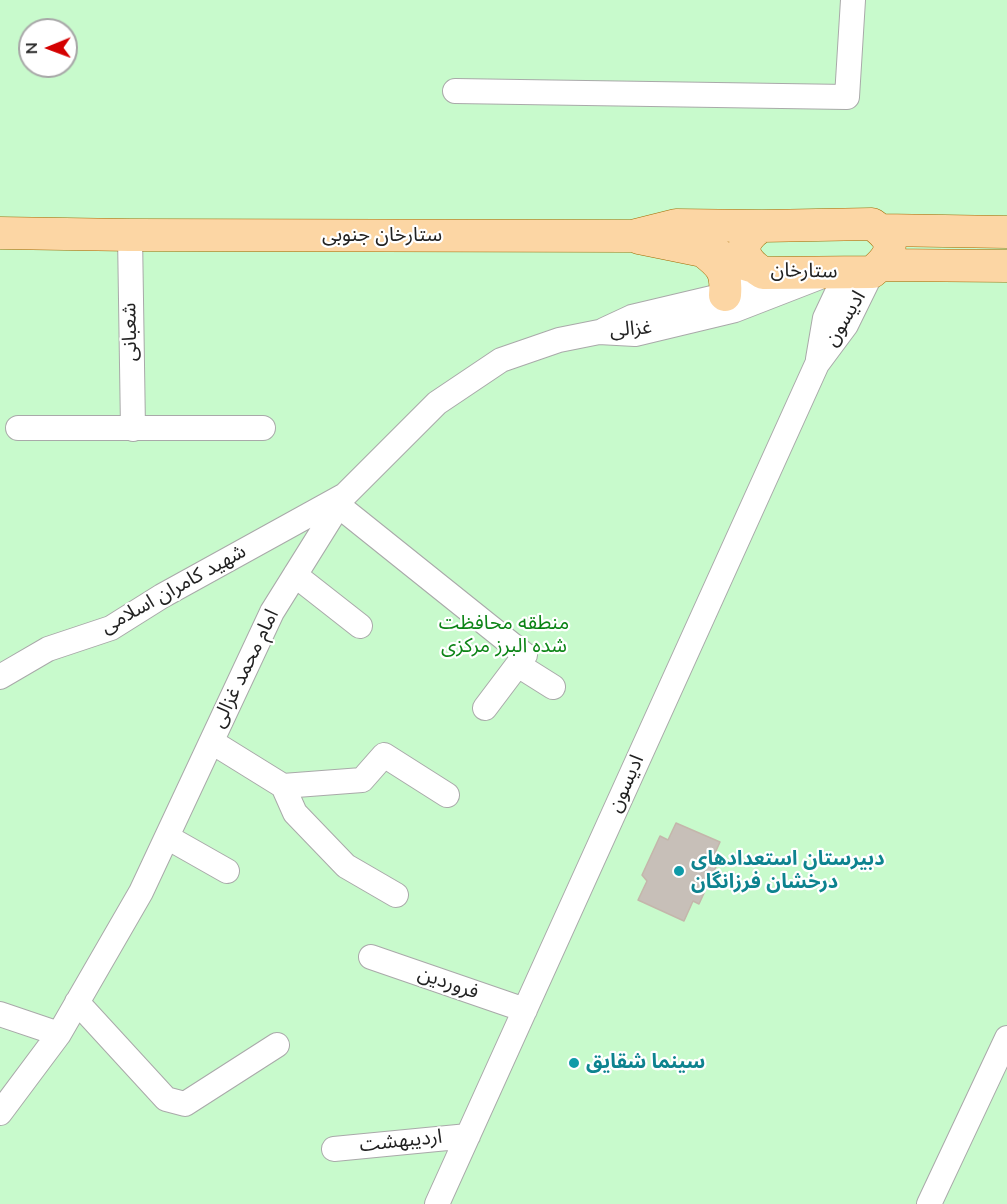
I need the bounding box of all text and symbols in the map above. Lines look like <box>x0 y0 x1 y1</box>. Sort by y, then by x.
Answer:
north arrow <box>18 18 78 78</box>
text: N <box>21 42 43 54</box>
street label: ستارخان جنوبی <box>322 224 442 248</box>
street label: ستارخان <box>770 259 838 285</box>
street label: ادیسون <box>820 287 872 351</box>
street label: شعبانی <box>118 302 144 362</box>
street label: غزالی <box>609 317 653 343</box>
street label: شهید کامران اسلامی <box>97 540 251 640</box>
street label: امام محمد غزالی <box>207 606 285 732</box>
park label: منطقه محافظت شده البرز مرکزی <box>439 612 569 659</box>
street label: ادیسون <box>604 752 650 816</box>
place label: دبیرستان استعدادهای درخشان فرزانگان <box>691 848 885 895</box>
marker: دبیرستان استعدادهای درخشان فرزانگان <box>672 864 686 878</box>
street label: فروردین <box>414 962 482 1006</box>
place label: سینما شقایق <box>586 1051 705 1075</box>
marker: سینما شقایق <box>567 1056 581 1070</box>
street label: اردیبهشت <box>359 1126 443 1158</box>

